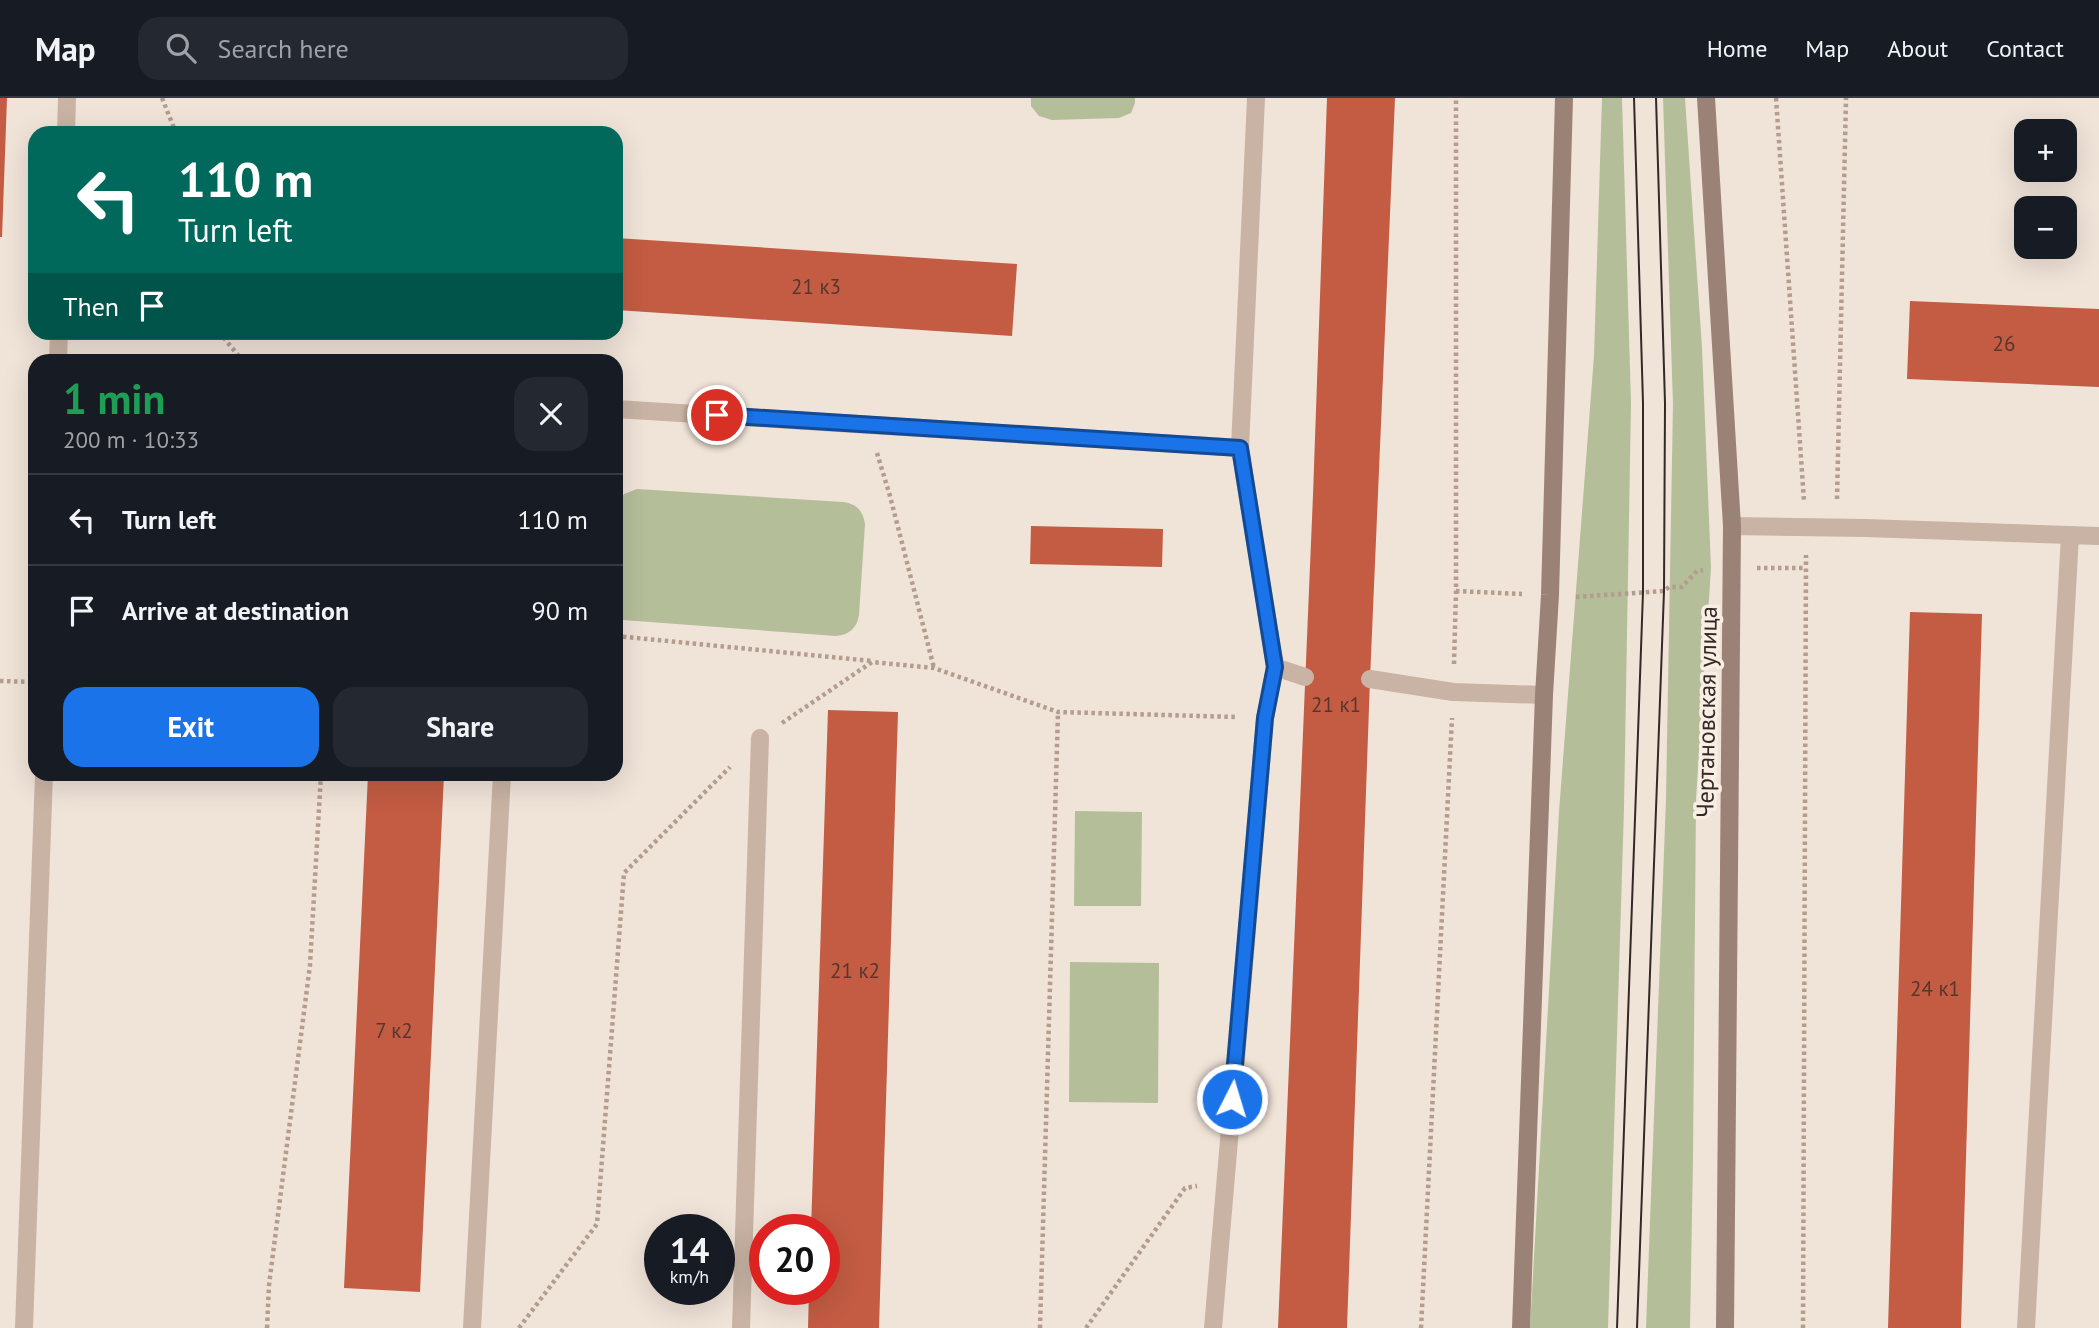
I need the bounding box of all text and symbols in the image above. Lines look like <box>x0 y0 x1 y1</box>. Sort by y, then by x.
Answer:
search box <box>138 17 628 80</box>
text: Map <box>35 27 96 70</box>
icon: search <box>162 29 200 67</box>
text: Search here <box>218 32 349 65</box>
text: Home <box>1707 33 1767 64</box>
text: Map <box>1805 33 1849 64</box>
text: About <box>1887 33 1948 64</box>
text: Contact <box>1986 33 2064 64</box>
map controls <box>2014 119 2077 259</box>
button: + <box>2014 119 2077 182</box>
text: 110 m <box>178 147 313 211</box>
icon: left <box>63 154 154 245</box>
button: − <box>2014 196 2077 259</box>
text: Turn left <box>178 209 293 251</box>
house number: 21 к3 <box>791 273 841 300</box>
icon: arrive <box>133 287 171 325</box>
text: Then <box>63 290 119 323</box>
house number: 26 <box>1993 330 2015 357</box>
text: 1 min <box>63 371 165 426</box>
button: close <box>514 377 588 451</box>
pin <box>687 385 747 445</box>
icon: arrive <box>698 396 736 434</box>
text: 200 m · 10:33 <box>63 425 199 454</box>
icon: left <box>63 501 101 539</box>
text: Turn left <box>122 503 216 536</box>
text: 110 m <box>517 503 588 536</box>
icon: arrive <box>63 592 101 630</box>
text: Arrive at destination <box>122 594 349 627</box>
text: 90 m <box>532 594 588 627</box>
street label: Чертановская улица <box>1689 606 1724 818</box>
button: Exit <box>63 687 319 767</box>
button: Share <box>333 687 588 767</box>
house number: 21 к1 <box>1311 691 1361 718</box>
house number: 21 к2 <box>830 957 880 984</box>
house number: 24 к1 <box>1910 975 1960 1002</box>
house number: 7 к2 <box>375 1017 413 1044</box>
position arrow <box>1195 1062 1269 1136</box>
speed limit sign: 20 <box>749 1214 840 1305</box>
text: 14 <box>670 1227 709 1273</box>
text: km/h <box>670 1265 709 1288</box>

